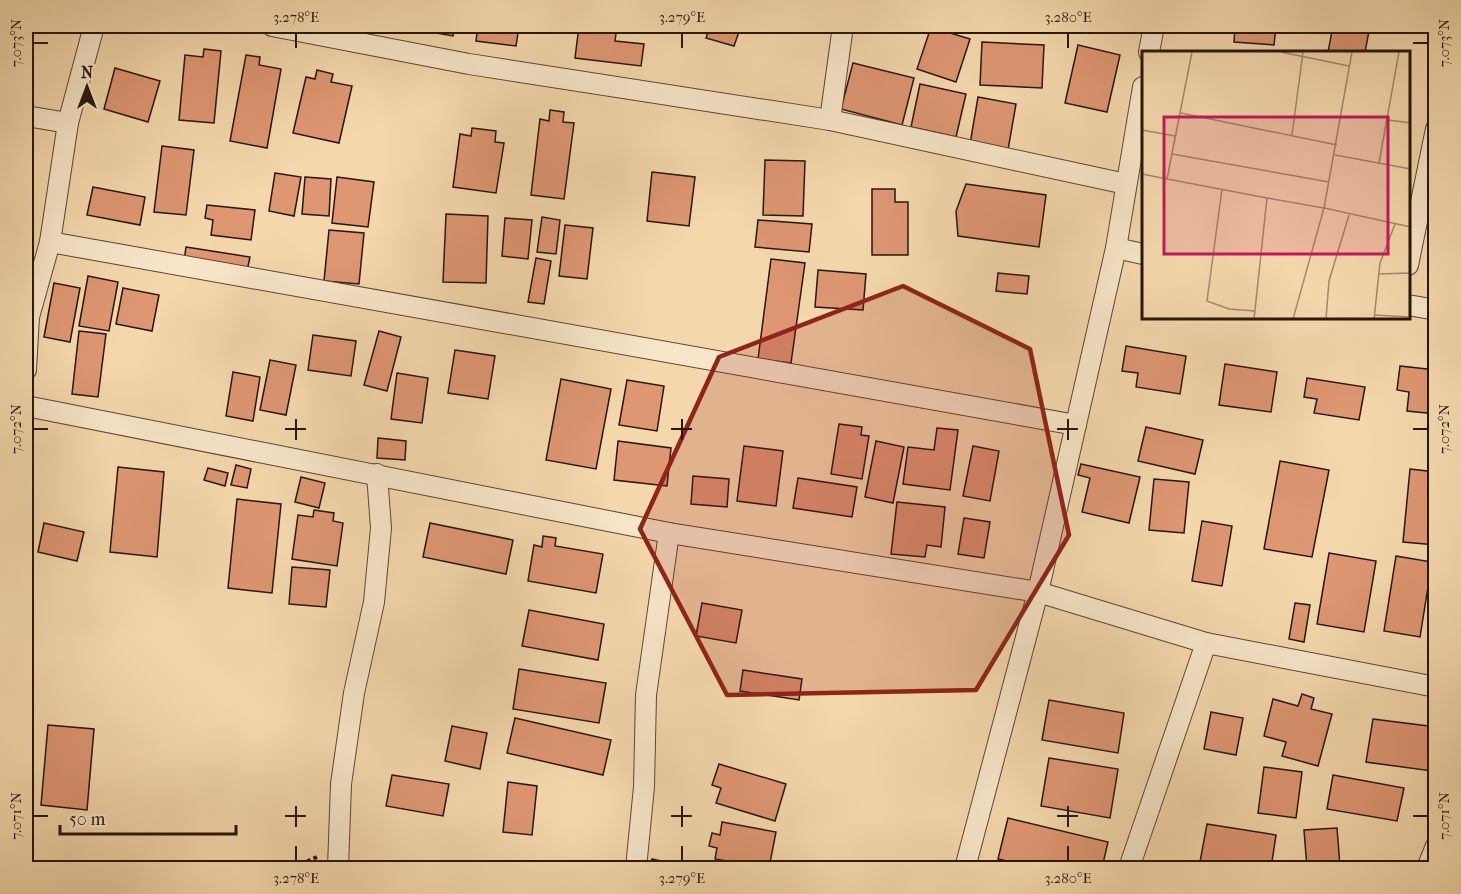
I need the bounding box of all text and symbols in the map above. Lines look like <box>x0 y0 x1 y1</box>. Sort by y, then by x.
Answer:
text: 3.278°E <box>273 8 319 26</box>
text: 3.279°E <box>659 8 705 26</box>
text: 3.280°E <box>1044 8 1092 26</box>
text: 7.073°N <box>7 18 25 67</box>
text: 7.073°N <box>1435 18 1453 67</box>
inset map <box>1142 51 1410 320</box>
north arrow <box>57 57 117 117</box>
text: N <box>81 63 94 82</box>
text: 7.072°N <box>7 403 25 454</box>
text: 7.072°N <box>1435 403 1453 454</box>
text: 7.071°N <box>7 792 25 840</box>
text: 7.071°N <box>1435 792 1453 840</box>
scale bar <box>60 798 236 836</box>
text: 50 m <box>69 809 106 830</box>
text: 3.278°E <box>273 869 319 887</box>
text: 3.279°E <box>659 869 705 887</box>
text: 3.280°E <box>1044 869 1092 887</box>

